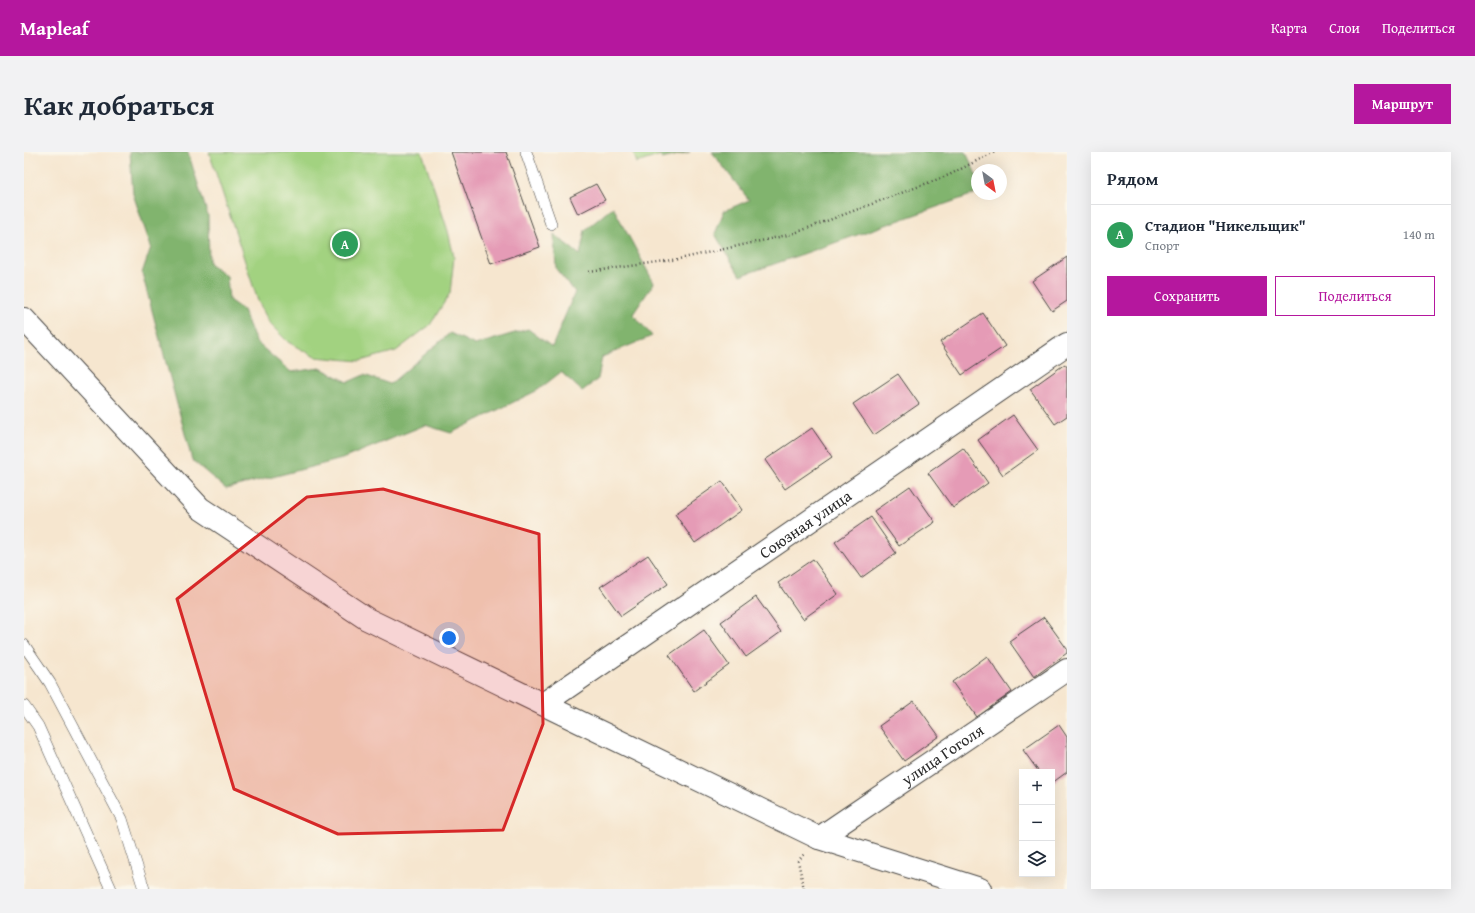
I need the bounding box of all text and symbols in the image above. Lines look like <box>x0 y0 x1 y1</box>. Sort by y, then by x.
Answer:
text: Mapleaf <box>20 14 89 42</box>
text: Карта <box>1271 18 1307 38</box>
text: Слои <box>1329 18 1360 38</box>
text: Поделиться <box>1382 18 1455 38</box>
text: Как добраться <box>24 84 214 125</box>
button: Маршрут <box>1354 84 1451 124</box>
north arrow <box>971 164 1007 200</box>
text: Рядом <box>1107 166 1158 191</box>
text: Стадион "Никельщик" <box>1145 215 1306 236</box>
text: A <box>1116 225 1124 244</box>
text: 140 m <box>1403 225 1435 244</box>
pin: A <box>332 229 358 259</box>
text: Спорт <box>1145 236 1179 255</box>
button: Сохранить <box>1107 276 1267 316</box>
button: Поделиться <box>1275 276 1435 316</box>
street label: Союзная улица <box>754 483 856 564</box>
your location <box>439 628 459 648</box>
street label: улица Гоголя <box>896 718 988 791</box>
map controls <box>1019 769 1055 877</box>
button: + <box>1019 769 1055 805</box>
button: − <box>1019 805 1055 841</box>
button: layers <box>1019 841 1055 877</box>

